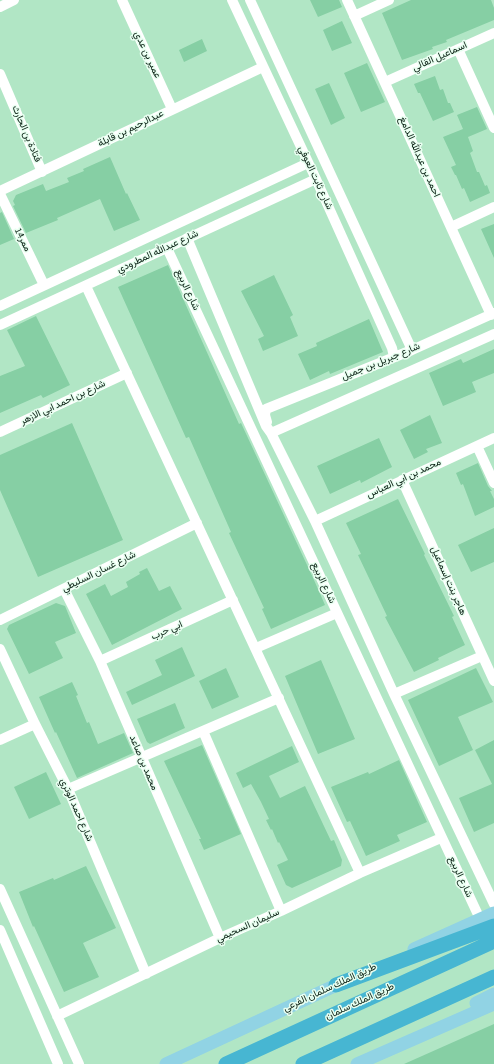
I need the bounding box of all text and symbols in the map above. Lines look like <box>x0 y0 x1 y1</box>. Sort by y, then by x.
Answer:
street label: عمير بن عدي <box>131 30 163 80</box>
street label: اسماعيل القالي <box>411 40 469 74</box>
street label: فتادة بن الحارث <box>9 104 43 164</box>
street label: عبدالرحيم بن قابلة <box>96 108 166 150</box>
street label: احمد بن عبدالله الدامغ <box>396 115 442 199</box>
street label: شارع ثابت العوفي <box>295 144 335 212</box>
street label: ممر14 <box>11 226 33 254</box>
street label: شارع عبدالله المطرودي <box>115 228 201 276</box>
street label: شارع الربيع <box>172 268 202 312</box>
street label: شارع جبريل بن جميل <box>340 341 422 383</box>
street label: شارع بن احمد ابي الازهر <box>19 378 107 428</box>
street label: محمد بن ابي العباس <box>365 456 443 502</box>
street label: هاجر بنت إسماعيل <box>427 545 469 617</box>
street label: شارع غسان السليطي <box>60 549 138 595</box>
street label: شارع الربيع <box>308 561 338 605</box>
street label: ابي حرب <box>149 619 185 643</box>
street label: محمد بن صاعد <box>126 734 160 792</box>
street label: شارع احمد الوتري <box>57 777 95 843</box>
street label: شارع الربيع <box>445 855 475 899</box>
street label: سليمان السحيمي <box>214 907 282 945</box>
street label: طريق الملك سلمان الفرعي <box>281 961 379 1015</box>
street label: طريق الملك سلمان <box>324 981 396 1023</box>

